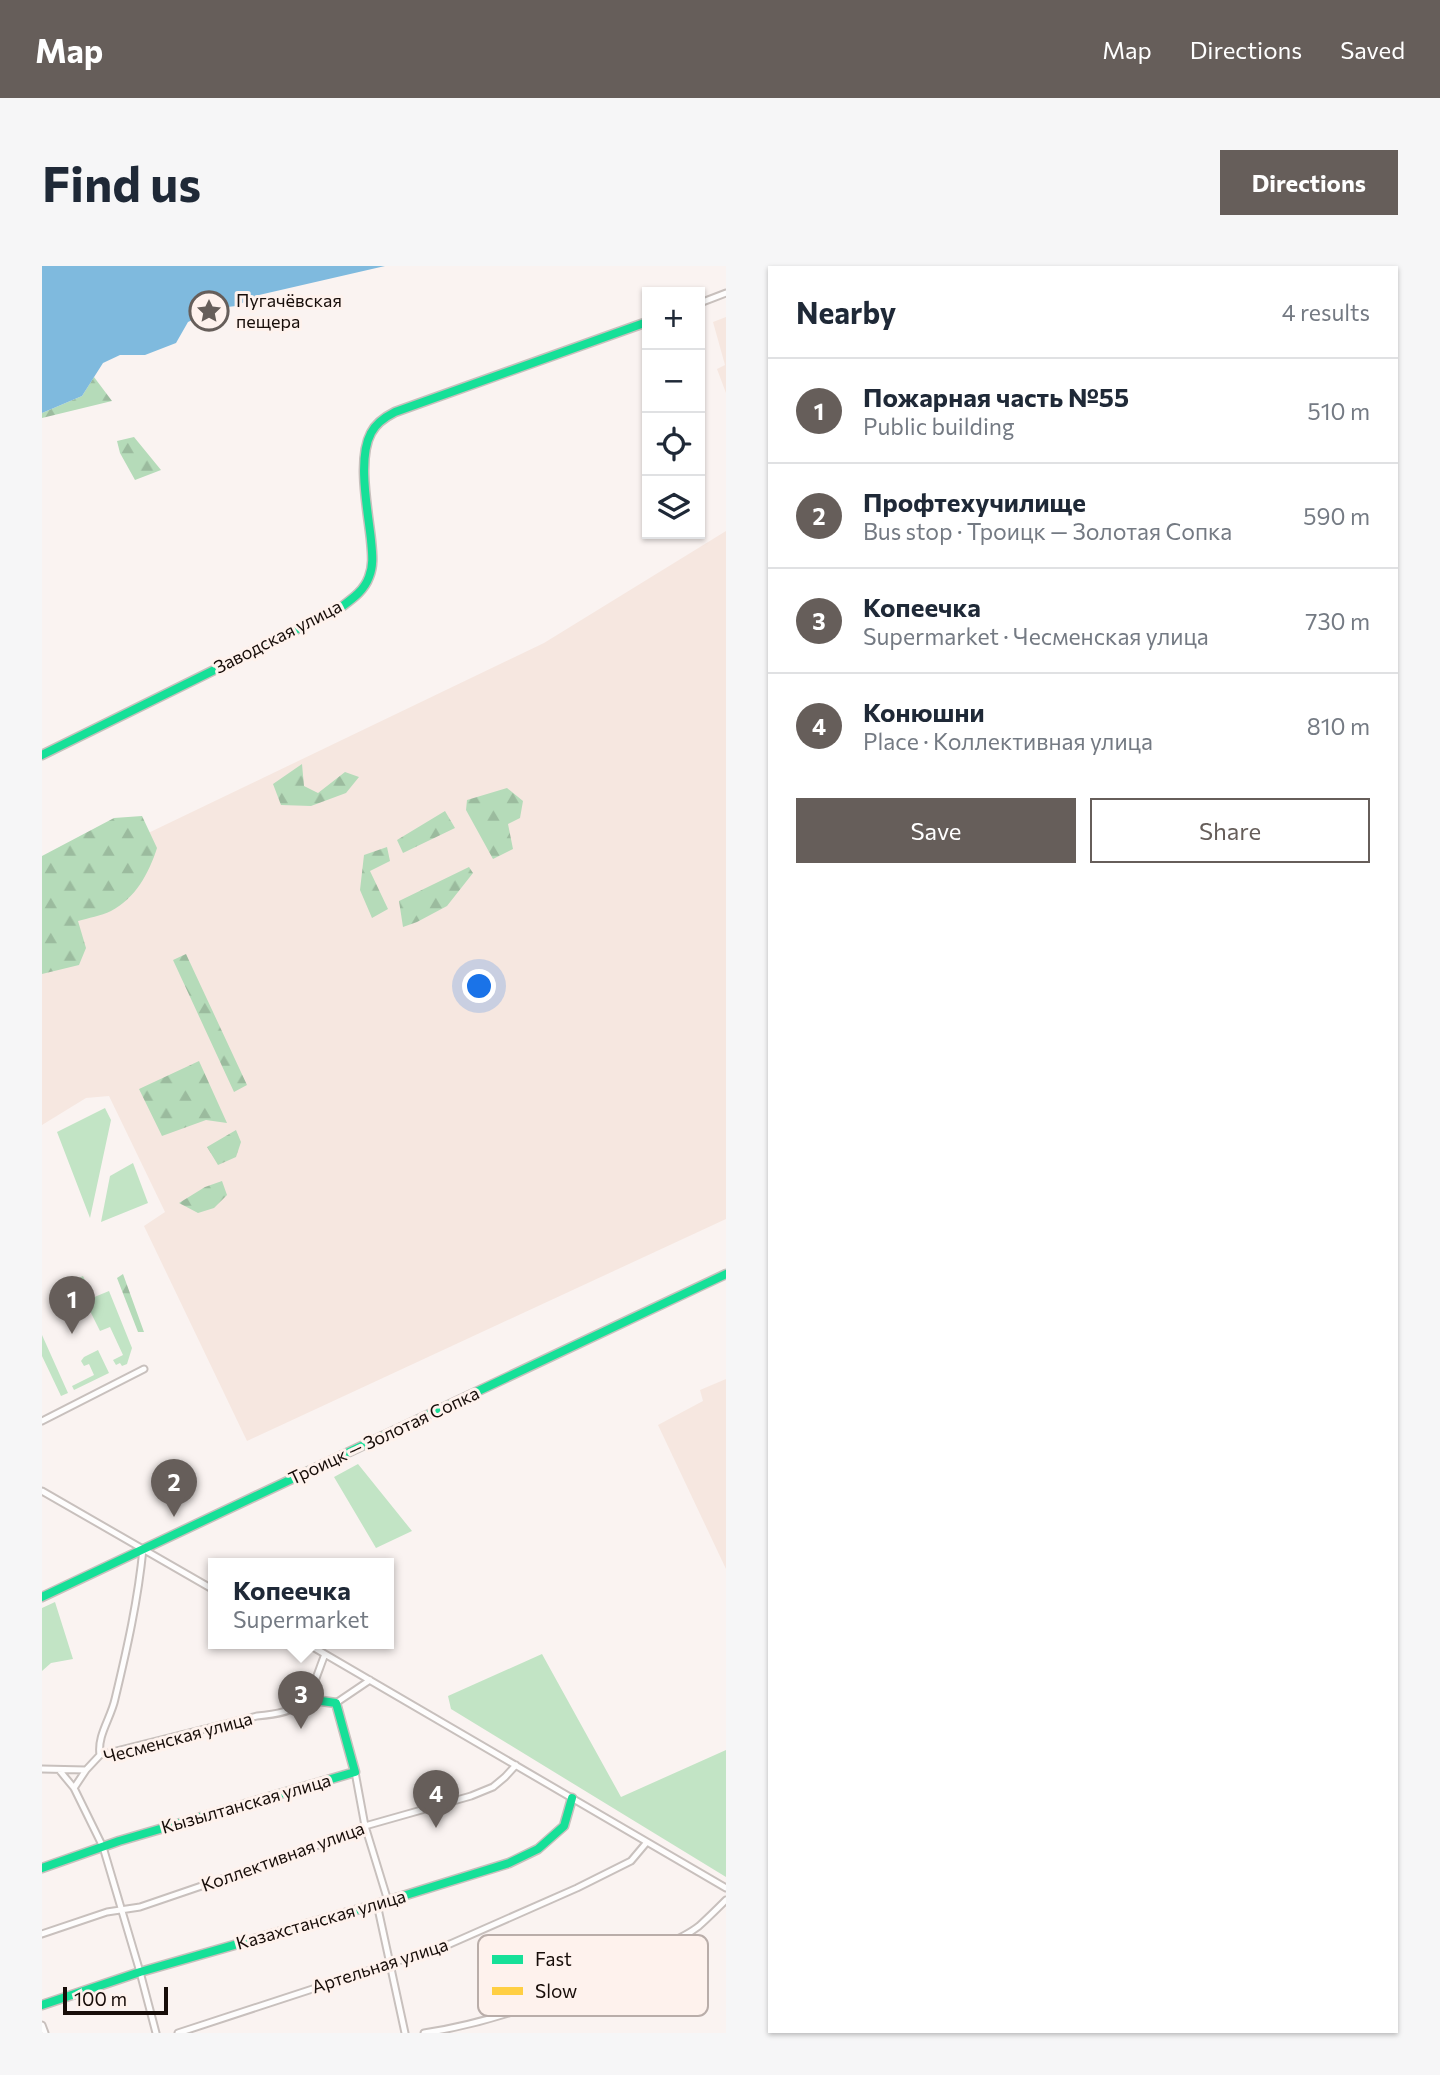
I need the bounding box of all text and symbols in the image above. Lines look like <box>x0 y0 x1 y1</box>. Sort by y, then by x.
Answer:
text: Map <box>35 29 103 70</box>
text: Map <box>1102 35 1152 64</box>
text: Directions <box>1190 35 1302 64</box>
text: Saved <box>1340 35 1405 64</box>
button: Directions <box>1220 150 1398 215</box>
text: Find us <box>42 152 201 212</box>
map controls <box>642 287 705 539</box>
button: + <box>642 287 705 350</box>
place label: Пугачёвская пещера <box>236 289 342 332</box>
place icon: Пугачёвская пещера <box>188 290 230 332</box>
text: Nearby <box>796 293 896 330</box>
text: 4 results <box>1282 298 1370 326</box>
button: − <box>642 350 705 413</box>
text: Пожарная часть №55 <box>863 381 1129 412</box>
text: 1 <box>814 397 824 425</box>
text: 510 m <box>1307 397 1370 425</box>
text: Public building <box>863 412 1014 440</box>
button: locate <box>642 413 705 476</box>
button: layers <box>642 476 705 539</box>
text: Профтехучилище <box>863 486 1086 517</box>
text: 2 <box>812 502 826 530</box>
text: 590 m <box>1303 502 1370 530</box>
text: Bus stop · Троицк — Золотая Сопка <box>863 517 1232 545</box>
text: Копеечка <box>863 591 981 622</box>
street label: Заводская улица <box>210 594 345 678</box>
text: 3 <box>812 607 826 635</box>
text: 730 m <box>1305 607 1370 635</box>
text: Supermarket · Чесменская улица <box>863 622 1209 650</box>
text: Конюшни <box>863 696 985 727</box>
text: 4 <box>812 712 826 740</box>
text: 810 m <box>1307 712 1370 740</box>
text: Place · Коллективная улица <box>863 727 1153 755</box>
button: Save <box>796 798 1076 863</box>
button: Share <box>1090 798 1370 863</box>
your location <box>462 969 496 1003</box>
pin: 1 <box>49 1276 95 1334</box>
street label: Троицк — Золотая Сопка <box>285 1381 482 1489</box>
pin: 2 <box>151 1459 197 1517</box>
popup <box>208 1558 394 1649</box>
text: Копеечка <box>233 1574 351 1605</box>
text: Supermarket <box>233 1605 369 1633</box>
pin: 3 <box>278 1671 324 1729</box>
street label: Чесменская улица <box>101 1707 255 1767</box>
street label: Кызылтанская улица <box>158 1768 333 1838</box>
pin: 4 <box>413 1770 459 1828</box>
street label: Коллективная улица <box>198 1816 367 1896</box>
street label: Казахстанская улица <box>233 1884 408 1954</box>
street label: Артельная улица <box>309 1933 451 1997</box>
legend <box>478 1935 708 2016</box>
text: Fast <box>535 1947 572 1970</box>
text: Slow <box>535 1979 577 2002</box>
scale bar <box>63 1984 168 2016</box>
text: 100 m <box>74 1987 127 2010</box>

